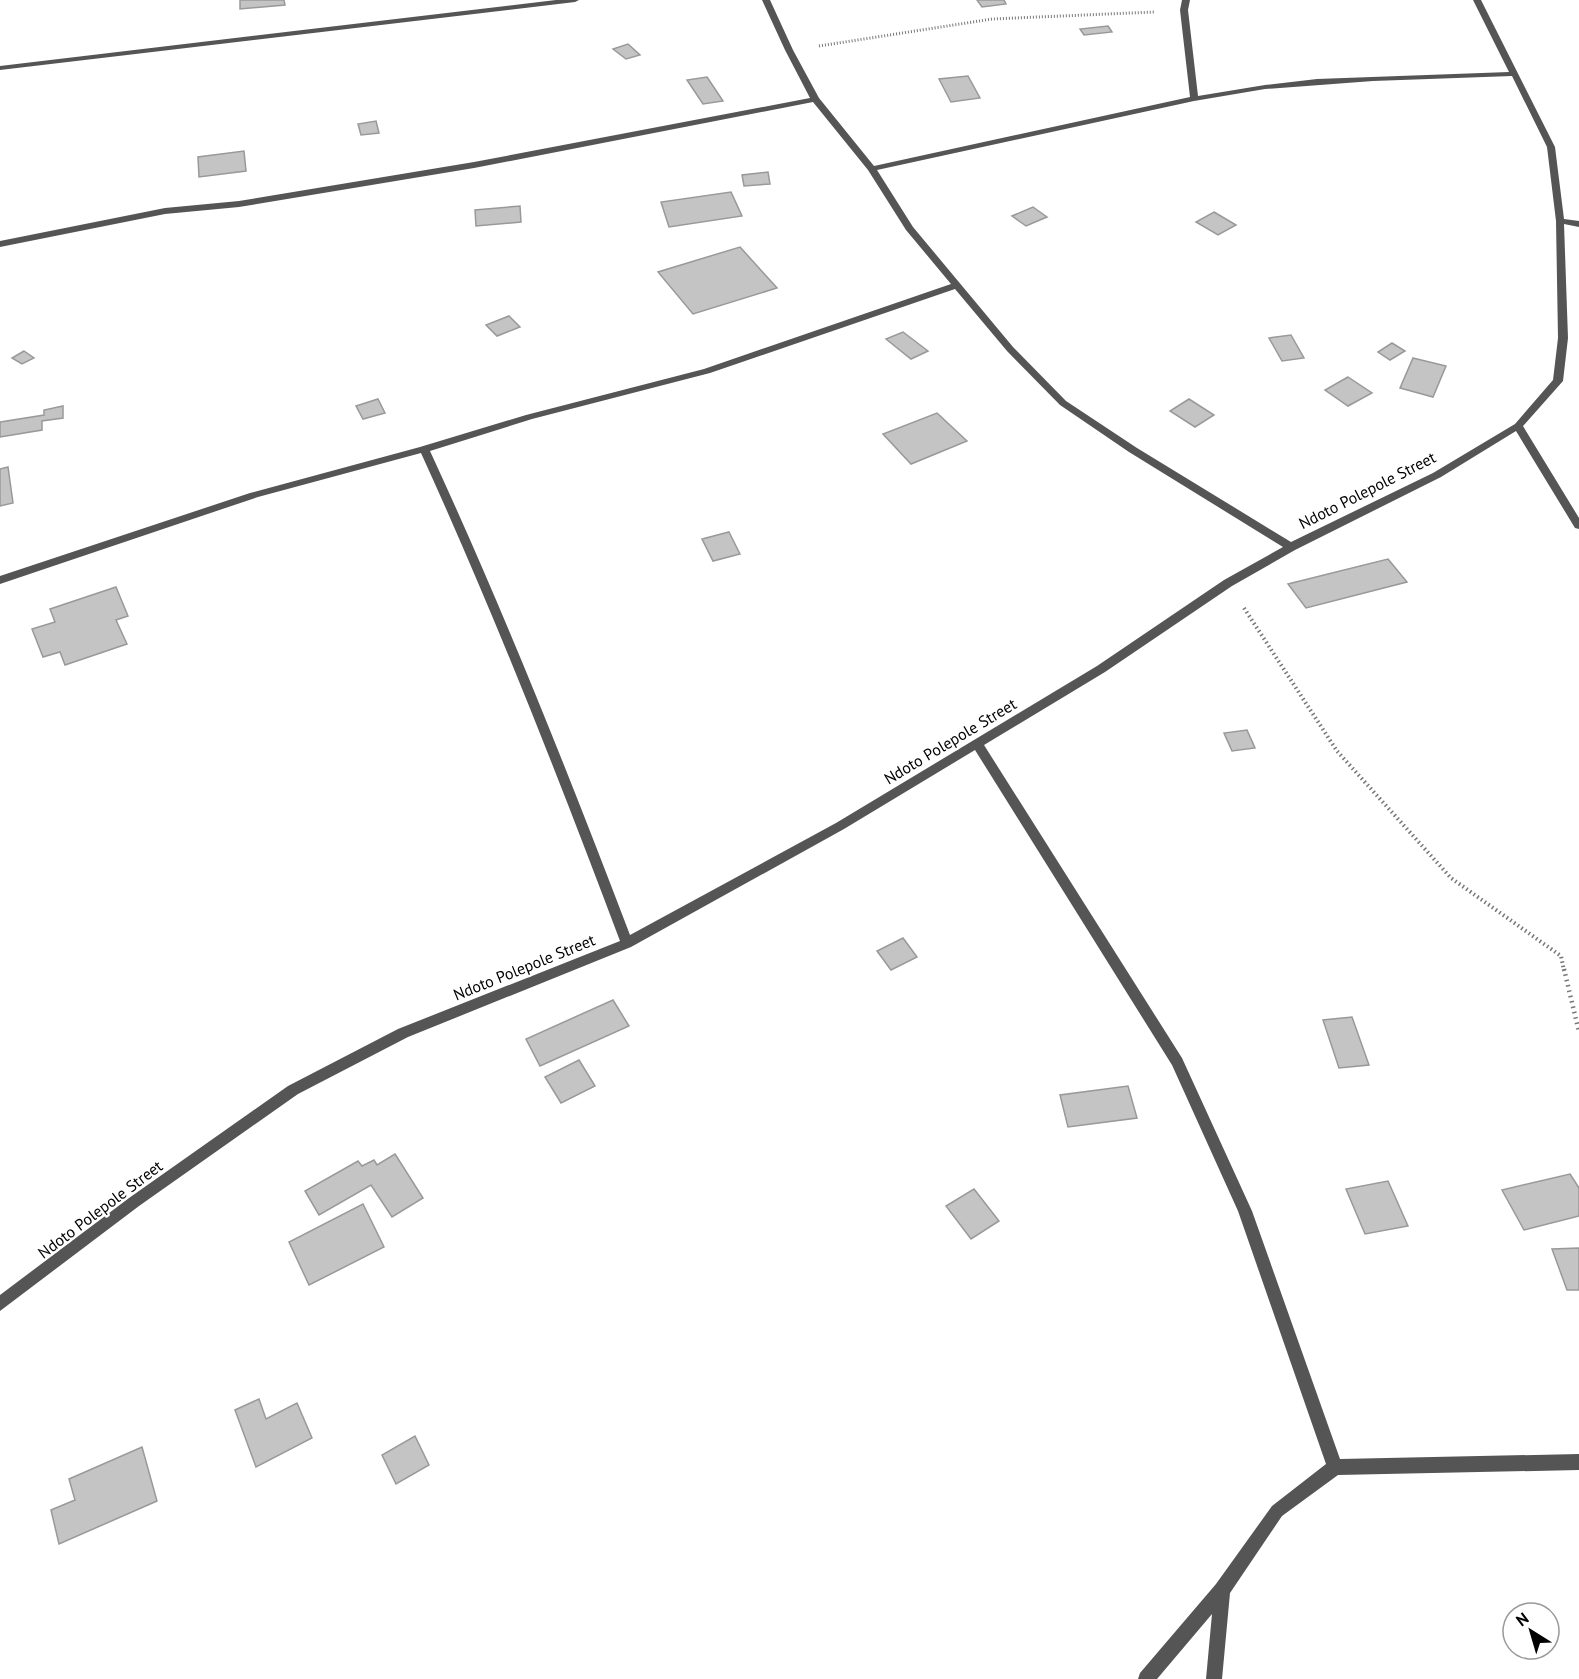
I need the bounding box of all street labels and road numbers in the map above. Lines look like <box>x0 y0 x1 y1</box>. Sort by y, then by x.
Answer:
street label: Ndoto Polepole Street <box>1295 447 1439 533</box>
street label: Ndoto Polepole Street <box>880 693 1020 788</box>
street label: Ndoto Polepole Street <box>450 929 598 1005</box>
street label: Ndoto Polepole Street <box>34 1155 167 1262</box>

